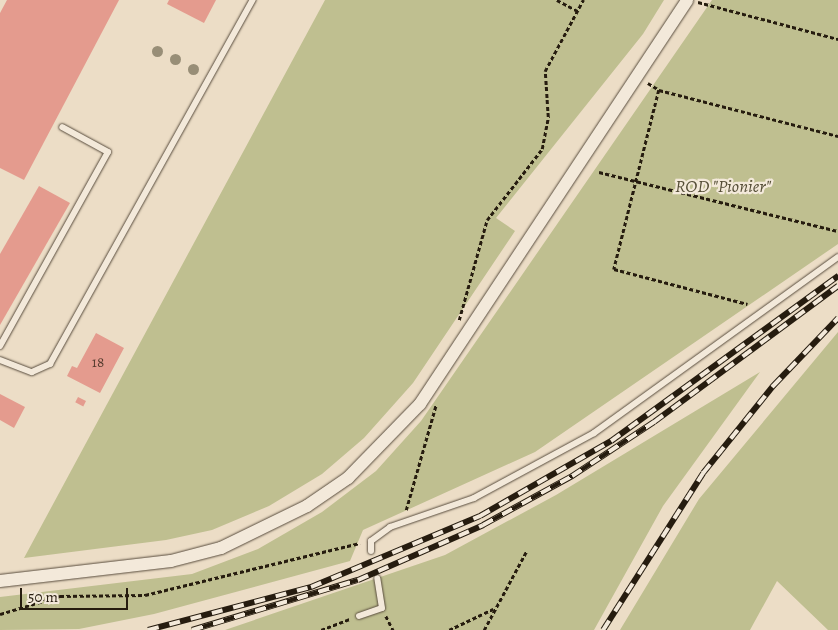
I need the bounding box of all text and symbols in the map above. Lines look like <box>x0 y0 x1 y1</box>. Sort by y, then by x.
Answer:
park label: ROD "Pionier" <box>675 175 771 197</box>
house number: 18 <box>92 354 104 372</box>
scale bar <box>22 578 130 610</box>
text: 50 m <box>28 587 58 607</box>

